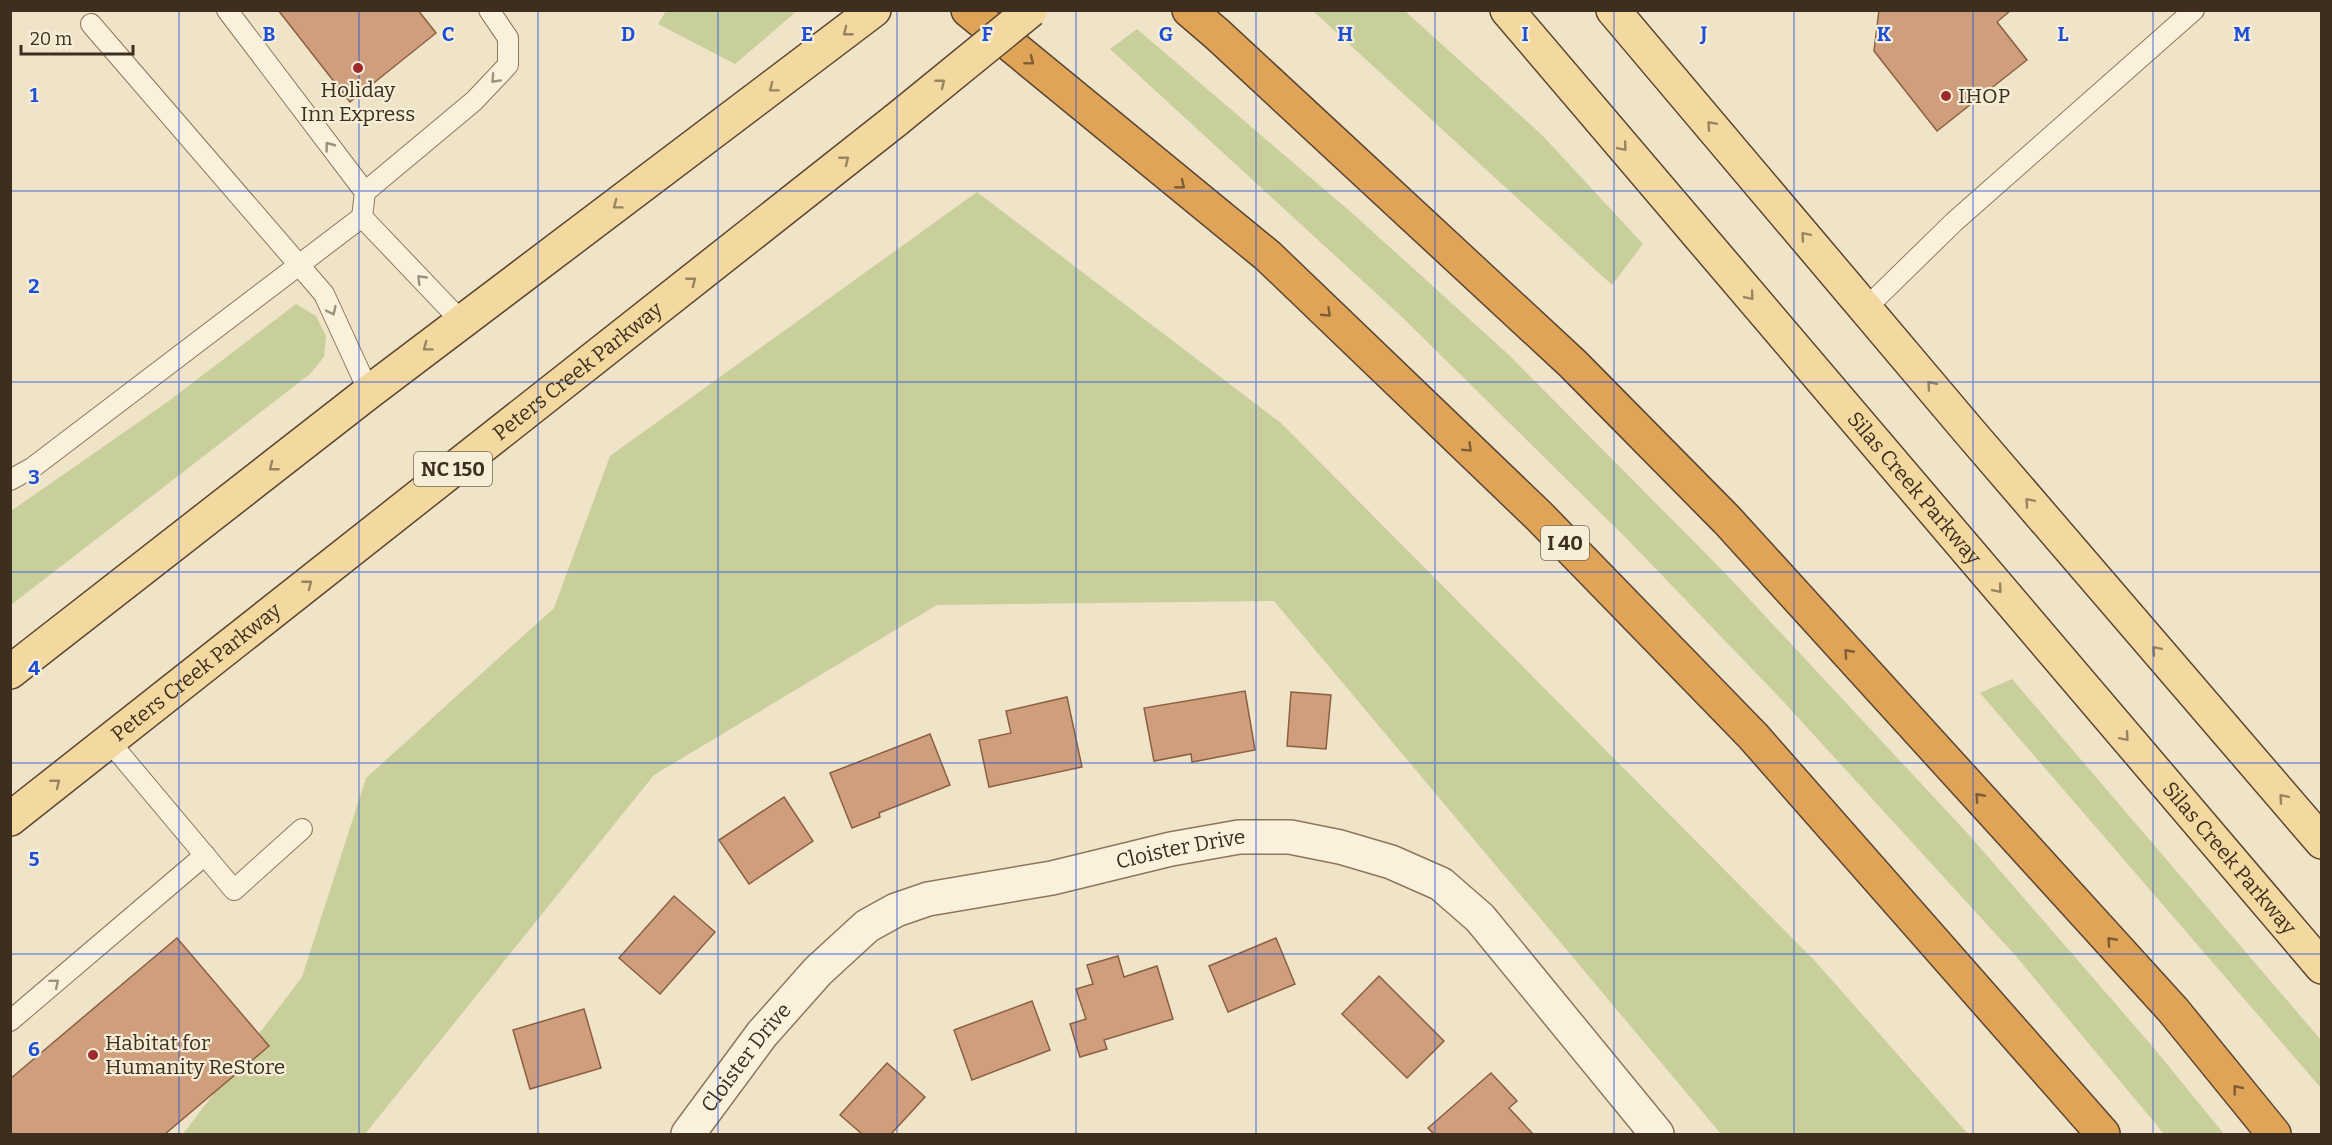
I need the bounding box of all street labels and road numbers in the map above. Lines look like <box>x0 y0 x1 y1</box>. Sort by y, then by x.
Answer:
street label: Peters Creek Parkway <box>488 296 668 446</box>
street label: Silas Creek Parkway <box>1842 406 1987 571</box>
road number: NC 150 <box>414 452 492 486</box>
road number: I 40 <box>1541 526 1589 560</box>
street label: Peters Creek Parkway <box>106 597 287 747</box>
street label: Silas Creek Parkway <box>2157 776 2302 941</box>
street label: Cloister Drive <box>1113 824 1245 875</box>
street label: Cloister Drive <box>696 997 797 1117</box>

